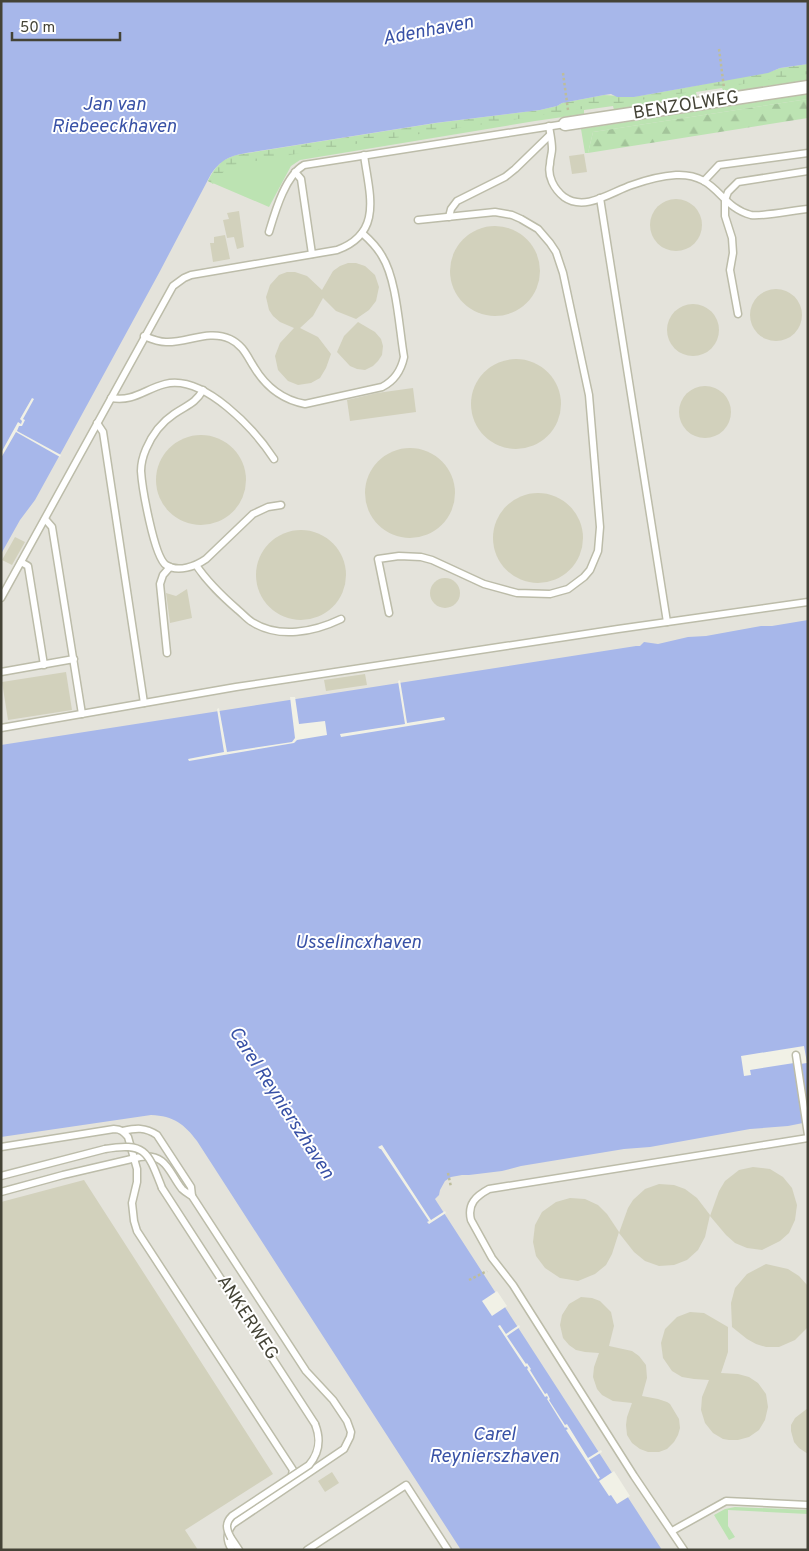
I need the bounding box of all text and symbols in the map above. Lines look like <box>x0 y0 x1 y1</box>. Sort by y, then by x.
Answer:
scale bar <box>12 10 120 42</box>
water label: Adenhaven <box>381 10 476 52</box>
text: 50 m <box>20 19 55 38</box>
street label: BENZOLWEG <box>632 86 740 126</box>
water label: Jan van Riebeeckhaven <box>52 93 177 139</box>
water label: Usselincxhaven <box>295 931 422 955</box>
water label: Carel Reynierszhaven <box>223 1022 340 1184</box>
street label: ANKERWEG <box>211 1271 283 1365</box>
water label: Carel Reynierszhaven <box>429 1423 559 1469</box>

